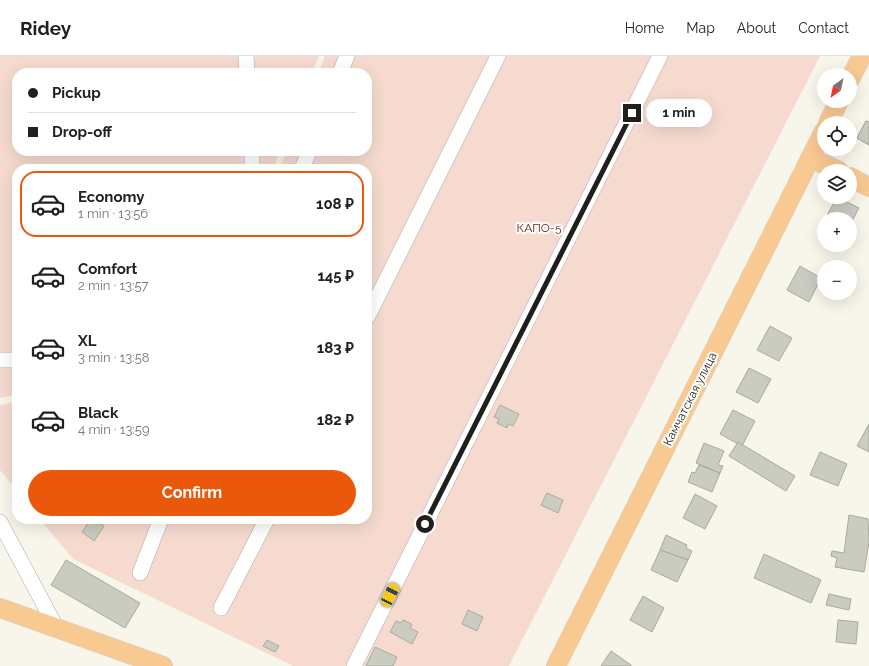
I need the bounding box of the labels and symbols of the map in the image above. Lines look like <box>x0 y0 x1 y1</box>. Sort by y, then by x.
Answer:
north arrow <box>817 68 857 108</box>
callout: 1 min <box>646 99 712 127</box>
route end <box>623 104 641 122</box>
park label: КАПО-5 <box>517 221 562 235</box>
street label: Камчатская улица <box>660 350 720 448</box>
route start <box>416 515 434 533</box>
car <box>379 582 401 608</box>

